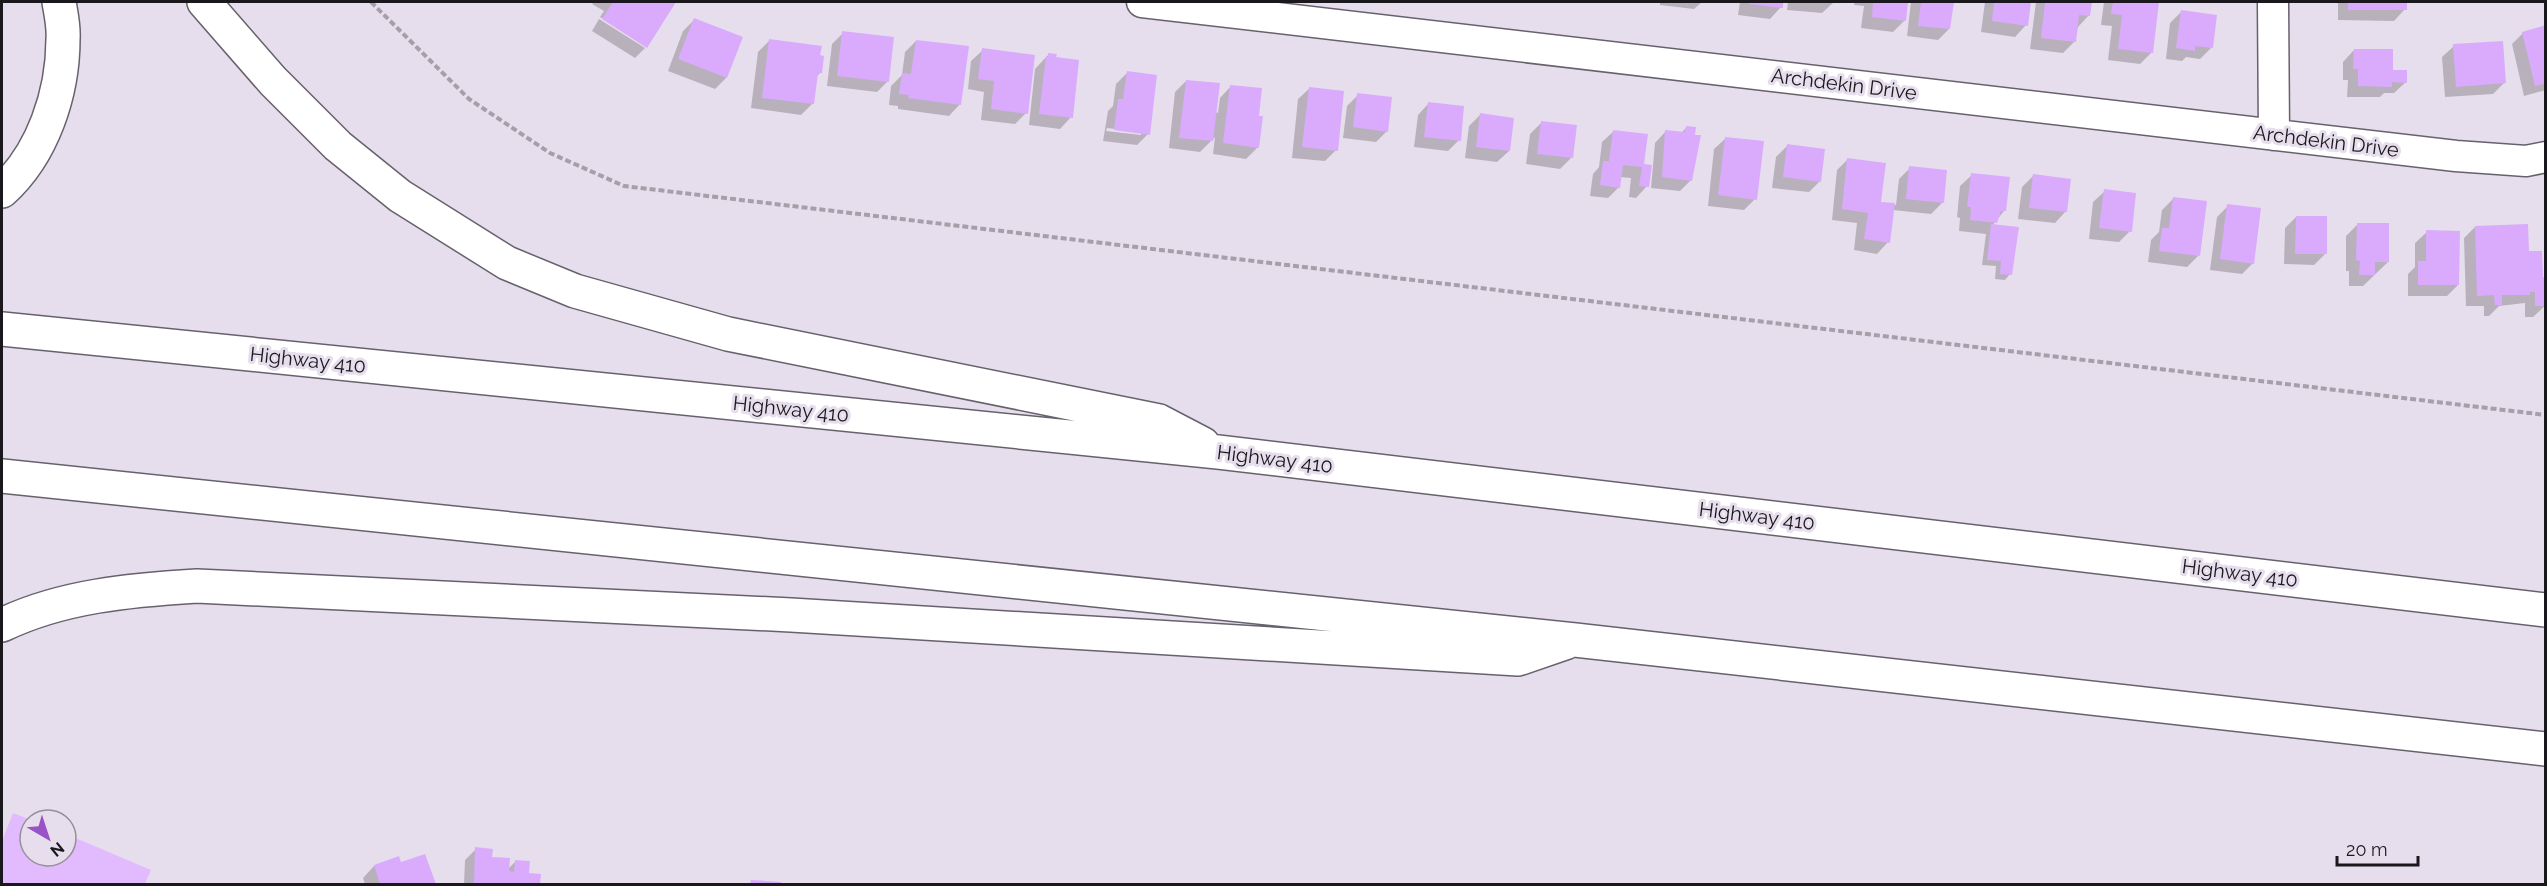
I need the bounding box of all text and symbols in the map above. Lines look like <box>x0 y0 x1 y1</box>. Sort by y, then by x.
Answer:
street label: Archdekin Drive <box>1770 63 1918 105</box>
street label: Archdekin Drive <box>2252 120 2400 162</box>
street label: Highway 410 <box>249 342 367 378</box>
street label: Highway 410 <box>732 391 850 427</box>
street label: Highway 410 <box>1216 440 1334 478</box>
street label: Highway 410 <box>1698 497 1816 535</box>
street label: Highway 410 <box>2181 554 2299 592</box>
north arrow <box>18 808 78 868</box>
scale bar <box>2337 829 2418 867</box>
text: N <box>46 838 68 860</box>
text: 20 m <box>2346 839 2388 860</box>

